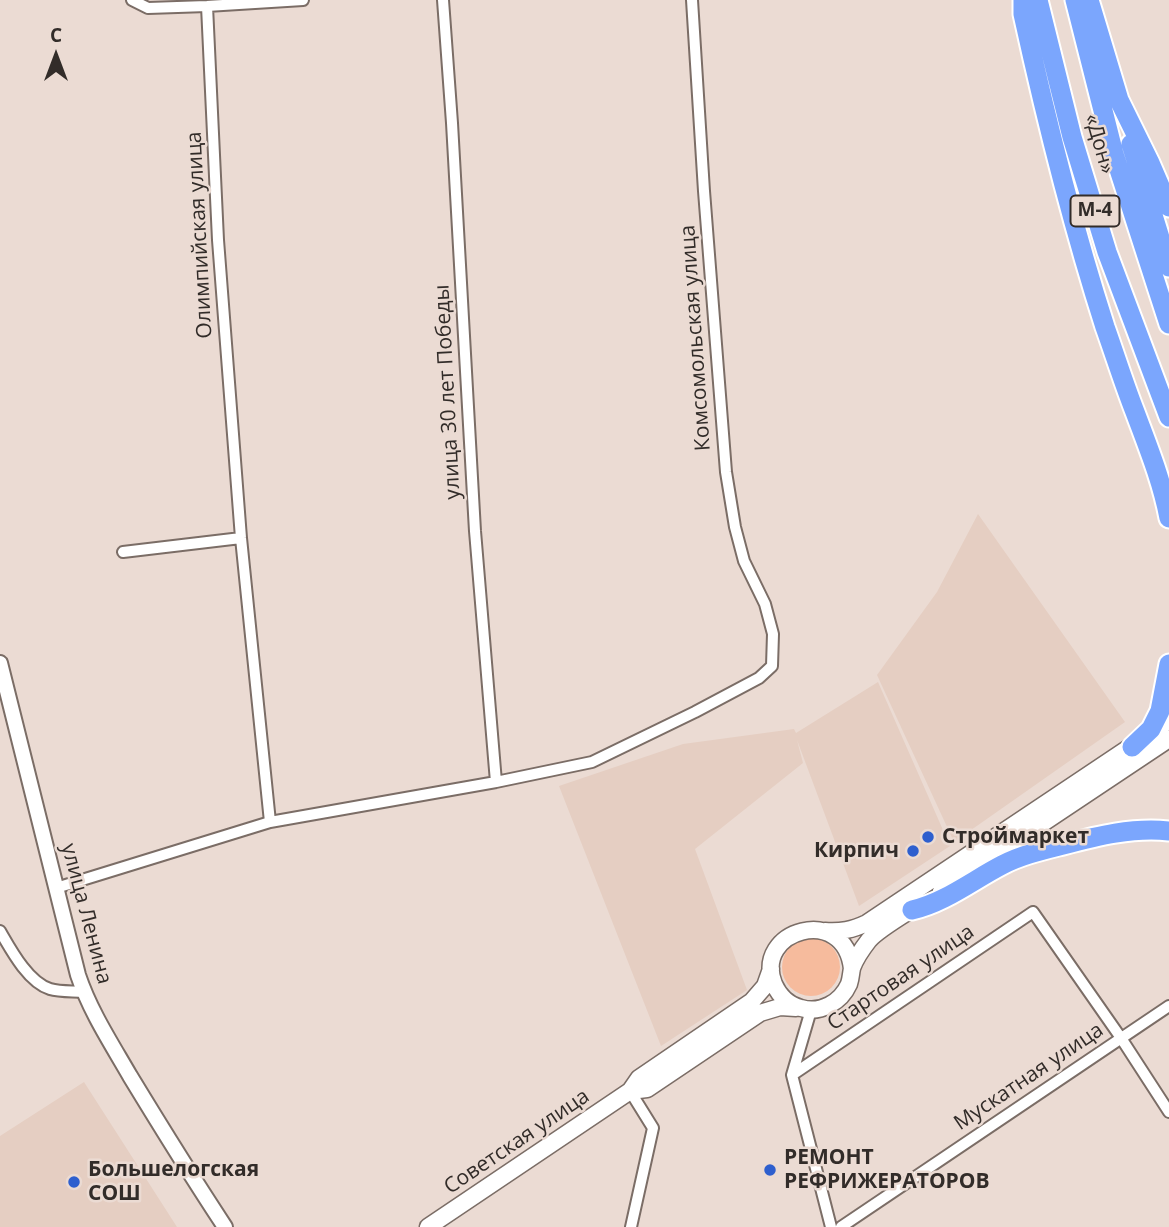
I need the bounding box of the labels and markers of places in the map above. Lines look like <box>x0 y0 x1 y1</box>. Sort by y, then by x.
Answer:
place label: Строймаркет <box>942 824 1089 850</box>
marker: Строймаркет <box>920 829 936 845</box>
place label: Кирпич <box>814 838 899 864</box>
marker: Кирпич <box>905 843 921 859</box>
place label: РЕМОНТ РЕФРИЖЕРАТОРОВ <box>784 1145 990 1195</box>
place label: Большелогская СОШ <box>88 1157 259 1207</box>
marker: РЕМОНТ РЕФРИЖЕРАТОРОВ <box>762 1162 778 1178</box>
marker: Большелогская СОШ <box>66 1174 82 1190</box>

